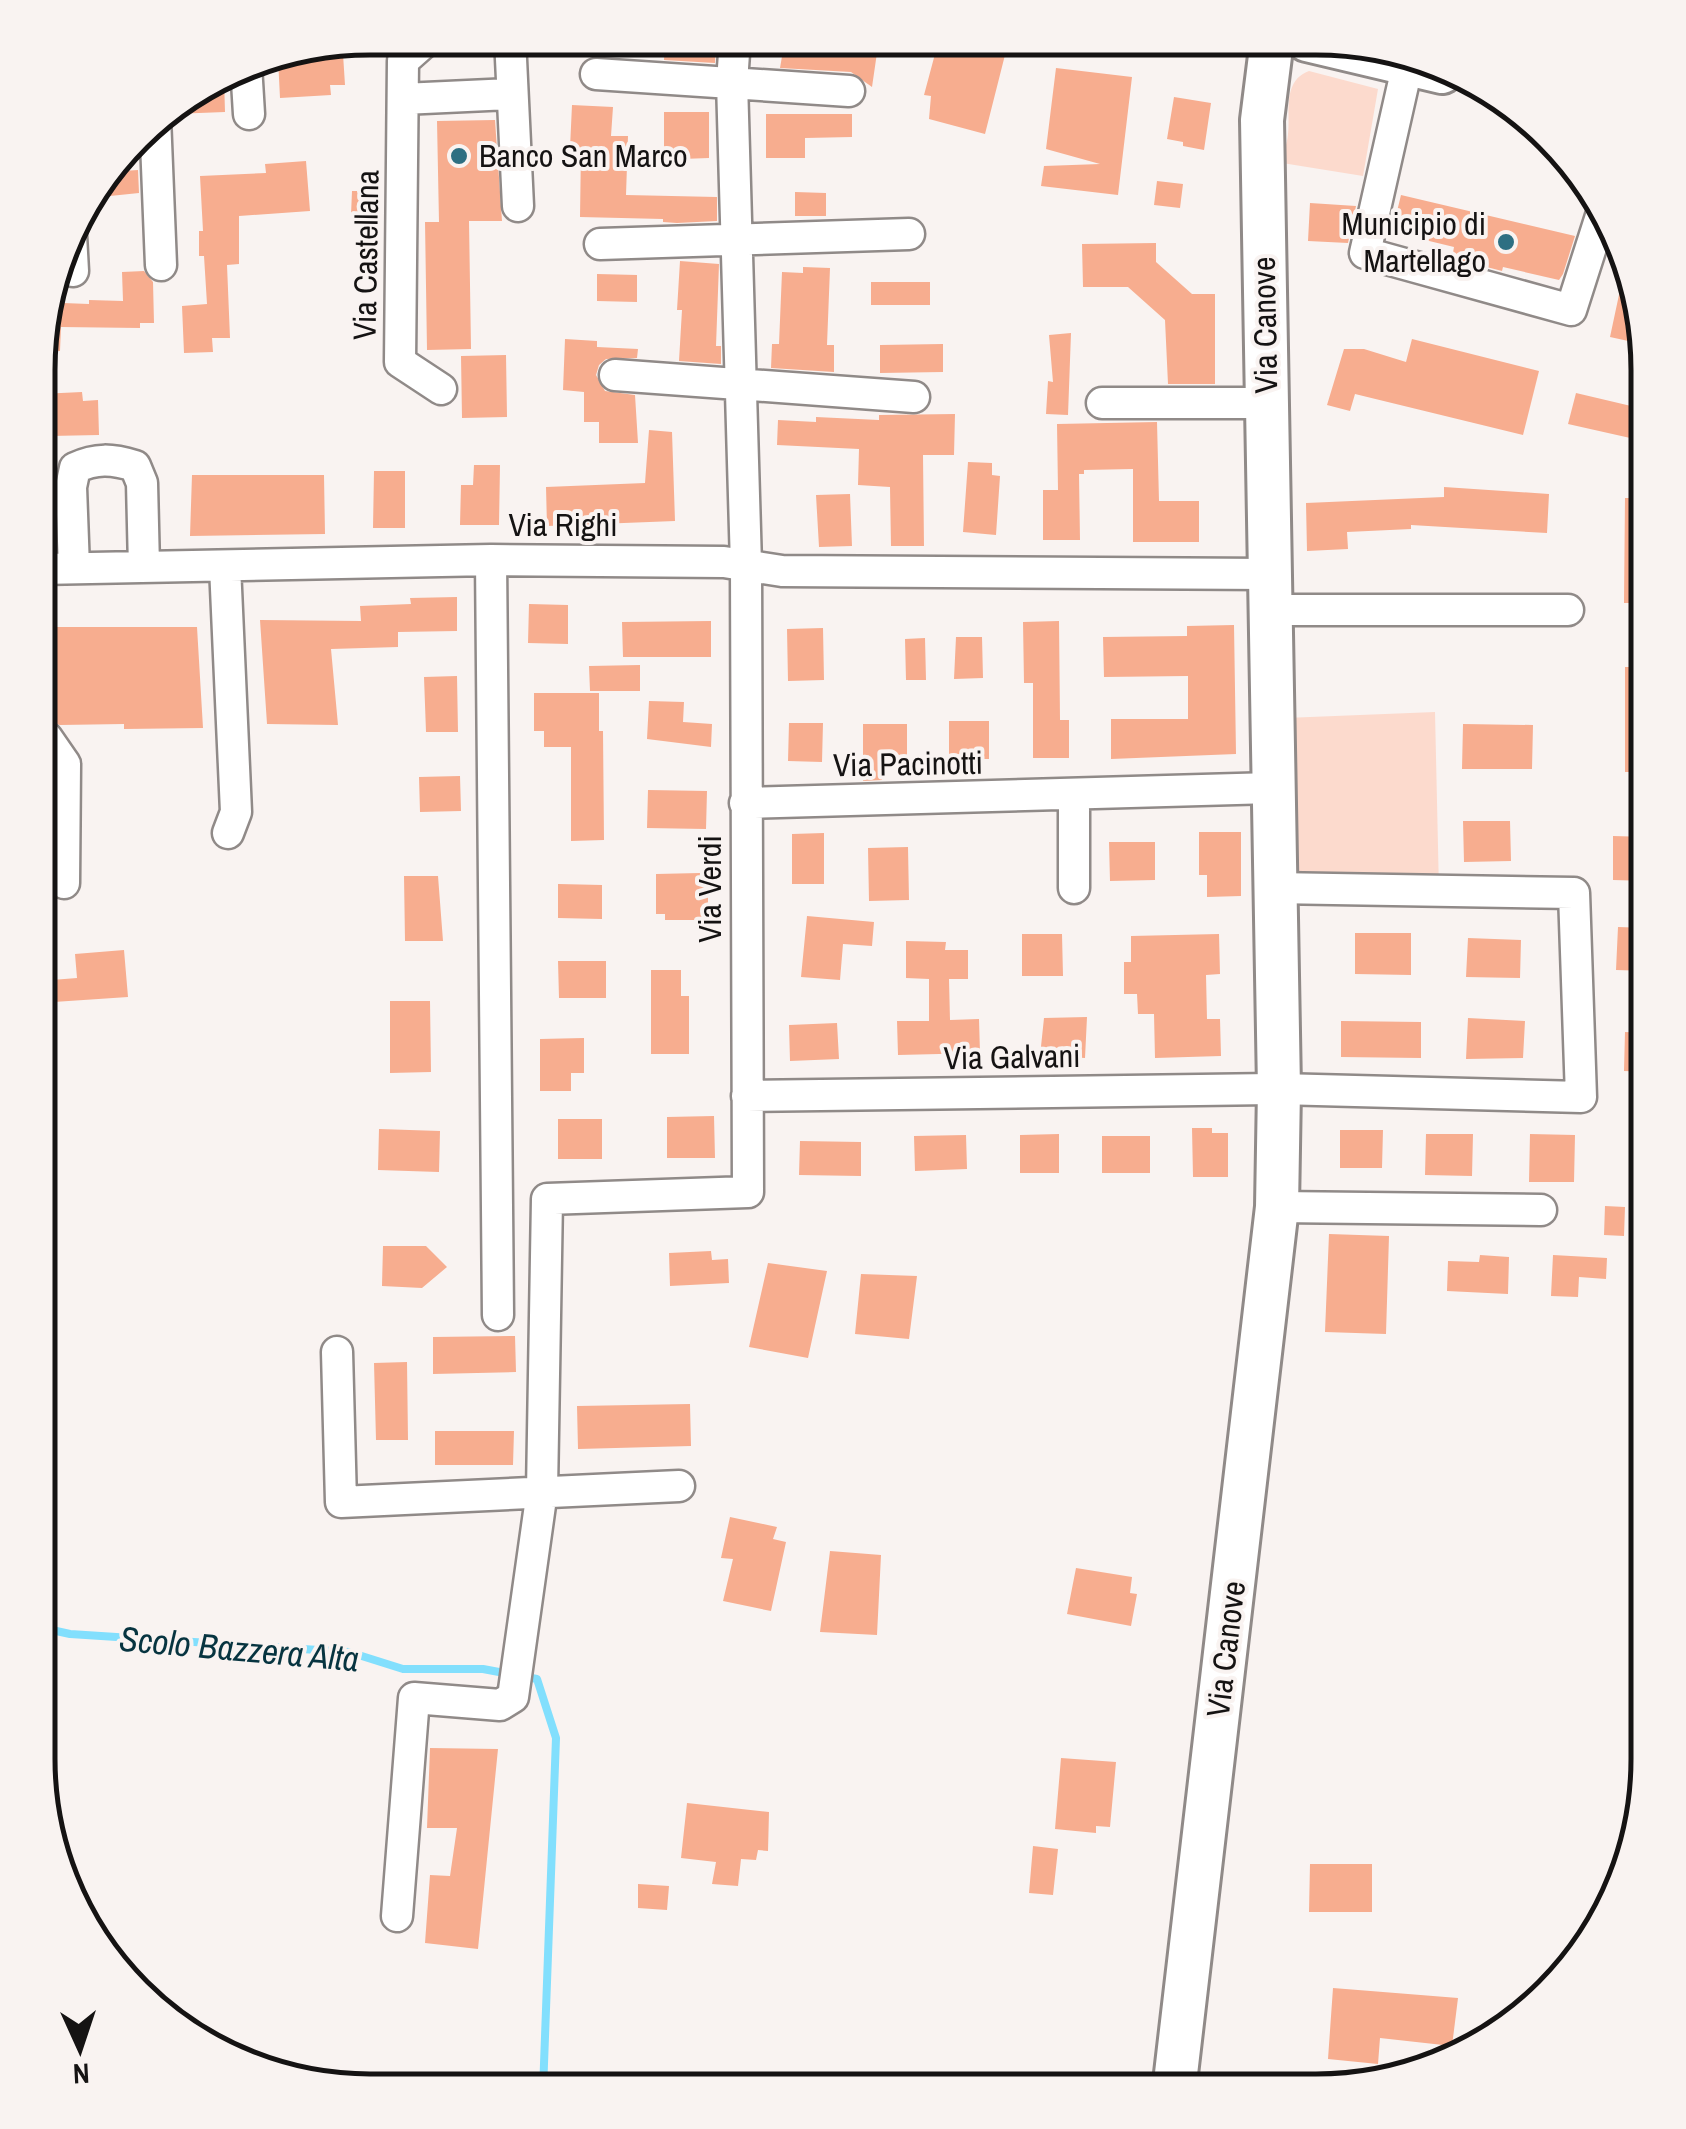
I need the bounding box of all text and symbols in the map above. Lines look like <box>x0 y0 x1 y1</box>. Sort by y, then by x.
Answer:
place label: Banco San Marco <box>479 134 688 177</box>
marker: Banco San Marco <box>448 145 470 167</box>
street label: Via Castellana <box>343 169 388 340</box>
place label: Municipio di Martellago <box>1342 202 1486 282</box>
marker: Municipio di Martellago <box>1495 231 1517 253</box>
street label: Via Canove <box>1242 256 1287 394</box>
street label: Via Righi <box>509 503 617 546</box>
street label: Via Pacinotti <box>833 741 983 786</box>
street label: Via Verdi <box>688 835 731 943</box>
street label: Via Galvani <box>943 1034 1081 1079</box>
street label: Via Canove <box>1196 1578 1255 1719</box>
water label: Scolo Bazzera Alta <box>117 1615 361 1682</box>
north arrow <box>30 1999 130 2099</box>
text: N <box>72 2055 91 2093</box>

